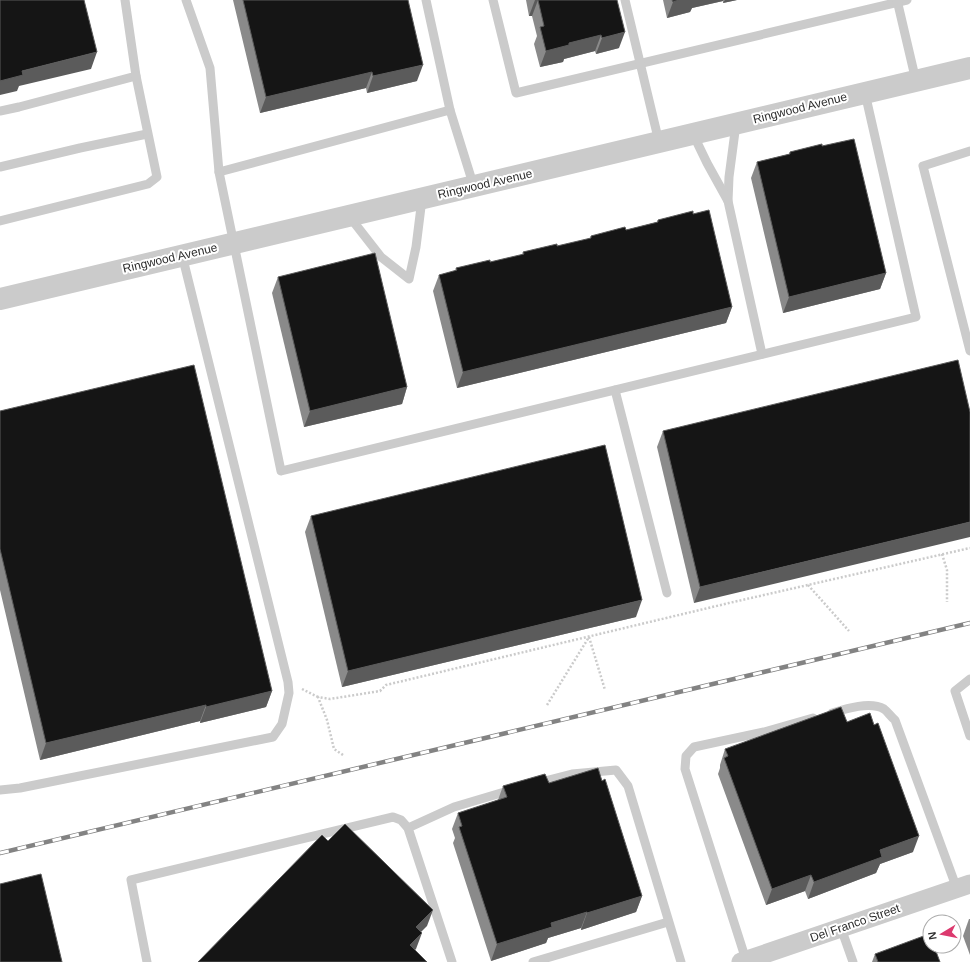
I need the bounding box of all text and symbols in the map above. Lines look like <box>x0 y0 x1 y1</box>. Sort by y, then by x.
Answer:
street label: Ringwood Avenue <box>751 89 849 126</box>
street label: Ringwood Avenue <box>436 166 534 202</box>
street label: Ringwood Avenue <box>121 240 219 276</box>
street label: Del Franco Street <box>808 901 902 945</box>
north arrow <box>922 914 962 954</box>
text: N <box>926 931 939 941</box>

